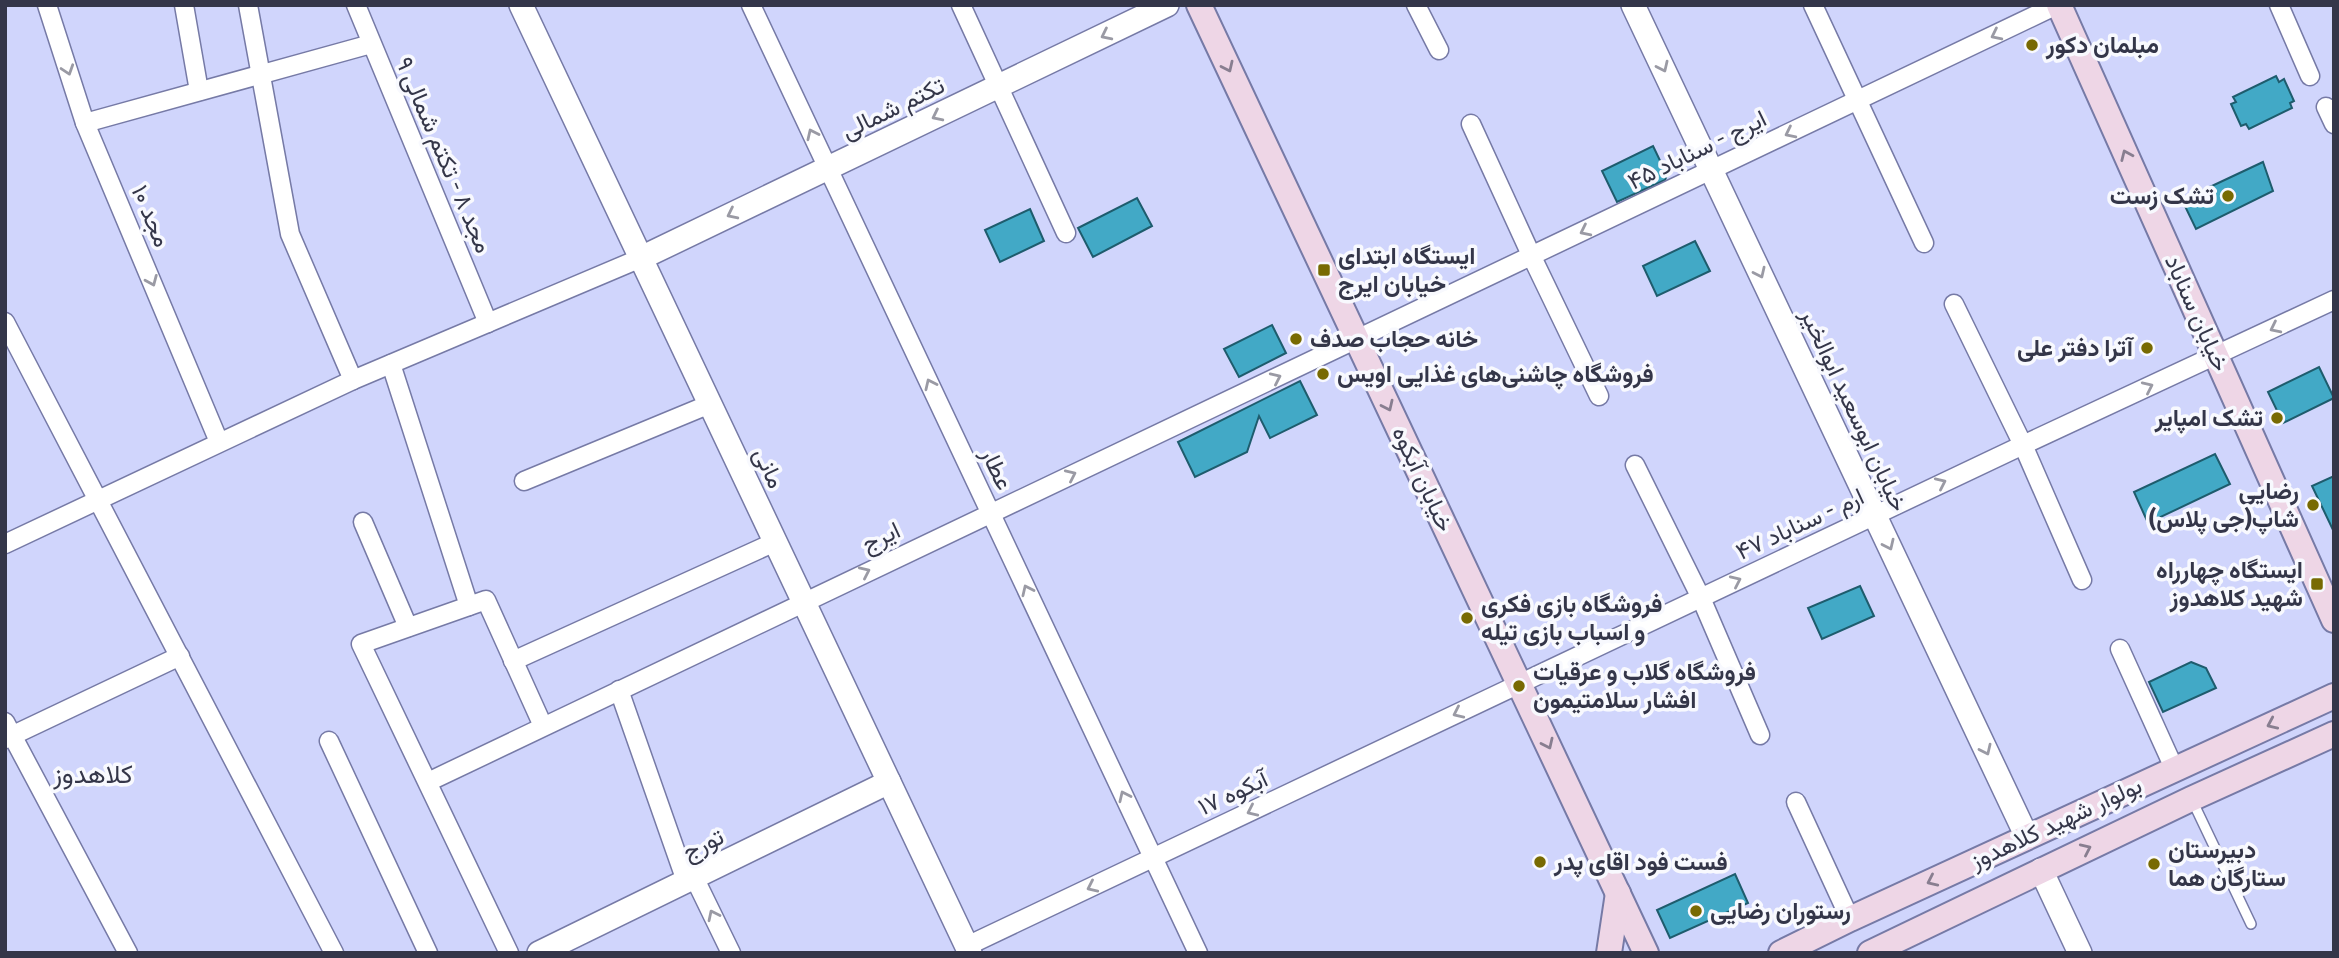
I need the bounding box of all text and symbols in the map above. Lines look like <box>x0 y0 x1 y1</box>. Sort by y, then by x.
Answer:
one-way arrow <box>1991 26 2003 40</box>
one-way arrow <box>1101 27 1113 41</box>
place label: مبلمان دكور <box>2045 31 2159 60</box>
marker: مبلمان دكور <box>2024 37 2040 53</box>
street label: مجد ۸ - تکتم شمالی ۹ <box>388 53 498 258</box>
one-way arrow <box>1220 60 1234 72</box>
one-way arrow <box>1654 60 1668 72</box>
one-way arrow <box>60 63 74 76</box>
street label: تکتم شمالی <box>837 71 950 147</box>
street label: ایرج - سناباد ۴۵ <box>1623 104 1772 197</box>
one-way arrow <box>932 107 944 121</box>
one-way arrow <box>1785 125 1798 139</box>
one-way arrow <box>806 129 820 141</box>
one-way arrow <box>2120 150 2134 163</box>
street label: مجد ۱۰ <box>125 181 177 251</box>
place label: تشک زست <box>2110 182 2214 211</box>
marker: تشک زست <box>2220 188 2236 204</box>
one-way arrow <box>727 206 739 220</box>
one-way arrow <box>1580 223 1592 237</box>
place label: ایستگاه ابتدای خیابان ایرج <box>1338 242 1476 300</box>
street label: خیابان سناباد <box>2159 250 2235 376</box>
marker: ایستگاه ابتدای خیابان ایرج <box>1316 262 1332 278</box>
one-way arrow <box>1752 265 1766 278</box>
one-way arrow <box>143 275 157 287</box>
street label: خیابان ابوسعید ابوالخیر <box>1793 303 1913 516</box>
one-way arrow <box>2270 320 2282 334</box>
place label: خانه حجاب صدف <box>1310 325 1478 353</box>
marker: خانه حجاب صدف <box>1288 331 1304 347</box>
place label: آترا دفتر علی <box>2017 334 2135 363</box>
marker: آترا دفتر علی <box>2139 340 2155 356</box>
place label: فروشگاه چاشنی‌های غذایی اویس <box>1337 360 1654 390</box>
marker: فروشگاه چاشنی‌های غذایی اویس <box>1315 366 1331 382</box>
one-way arrow <box>1269 372 1282 386</box>
one-way arrow <box>924 379 938 391</box>
one-way arrow <box>2141 382 2153 396</box>
one-way arrow <box>1380 399 1394 411</box>
place label: تشک امپایر <box>2154 404 2263 434</box>
marker: تشک امپایر <box>2269 410 2285 426</box>
street label: خیابان آبکوه <box>1386 422 1460 537</box>
street label: مانی <box>748 443 790 493</box>
street label: عطار <box>974 443 1019 495</box>
one-way arrow <box>1064 469 1076 483</box>
place label: رضایی شاپ(جی پلاس) <box>2149 477 2299 535</box>
one-way arrow <box>1934 478 1946 492</box>
street label: ارم - سناباد ۴۷ <box>1732 482 1869 568</box>
marker: رضایی شاپ(جی پلاس) <box>2305 497 2321 513</box>
street label: ایرج <box>857 516 906 560</box>
one-way arrow <box>1881 537 1895 550</box>
place label: ایستگاه چهارراه شهید کلاهدوز <box>2156 556 2303 613</box>
one-way arrow <box>858 567 870 581</box>
one-way arrow <box>1729 575 1741 589</box>
marker: ایستگاه چهارراه شهید کلاهدوز <box>2309 576 2325 592</box>
one-way arrow <box>1021 585 1035 597</box>
place label: فروشگاه بازی فکری و اسباب بازی تیله <box>1481 590 1662 647</box>
marker: فروشگاه بازی فکری و اسباب بازی تیله <box>1459 610 1475 626</box>
place label: فروشگاه گلاب و عرقیات افشار سلامتیمون <box>1533 658 1756 715</box>
marker: فروشگاه گلاب و عرقیات افشار سلامتیمون <box>1511 678 1527 694</box>
one-way arrow <box>1453 705 1465 719</box>
one-way arrow <box>2266 716 2279 730</box>
one-way arrow <box>1540 737 1554 750</box>
one-way arrow <box>1978 743 1992 755</box>
district label: کلاهدوز <box>52 759 133 790</box>
street label: آبکوه ۱۷ <box>1194 764 1275 822</box>
street label: بولوار شهید کلاهدوز <box>1965 771 2147 876</box>
one-way arrow <box>1118 791 1132 803</box>
one-way arrow <box>1247 802 1259 816</box>
street label: تورج <box>678 822 729 868</box>
place label: دبیرستان ستارگان هما <box>2168 836 2286 893</box>
one-way arrow <box>2079 843 2091 857</box>
place label: فست فود اقای پدر <box>1553 848 1728 878</box>
marker: فست فود اقای پدر <box>1532 854 1548 870</box>
marker: دبیرستان ستارگان هما <box>2146 856 2162 872</box>
one-way arrow <box>1926 873 1939 887</box>
one-way arrow <box>1087 879 1099 893</box>
place label: رستوران رضایی <box>1710 897 1851 926</box>
marker: رستوران رضایی <box>1688 903 1704 919</box>
one-way arrow <box>707 910 721 922</box>

